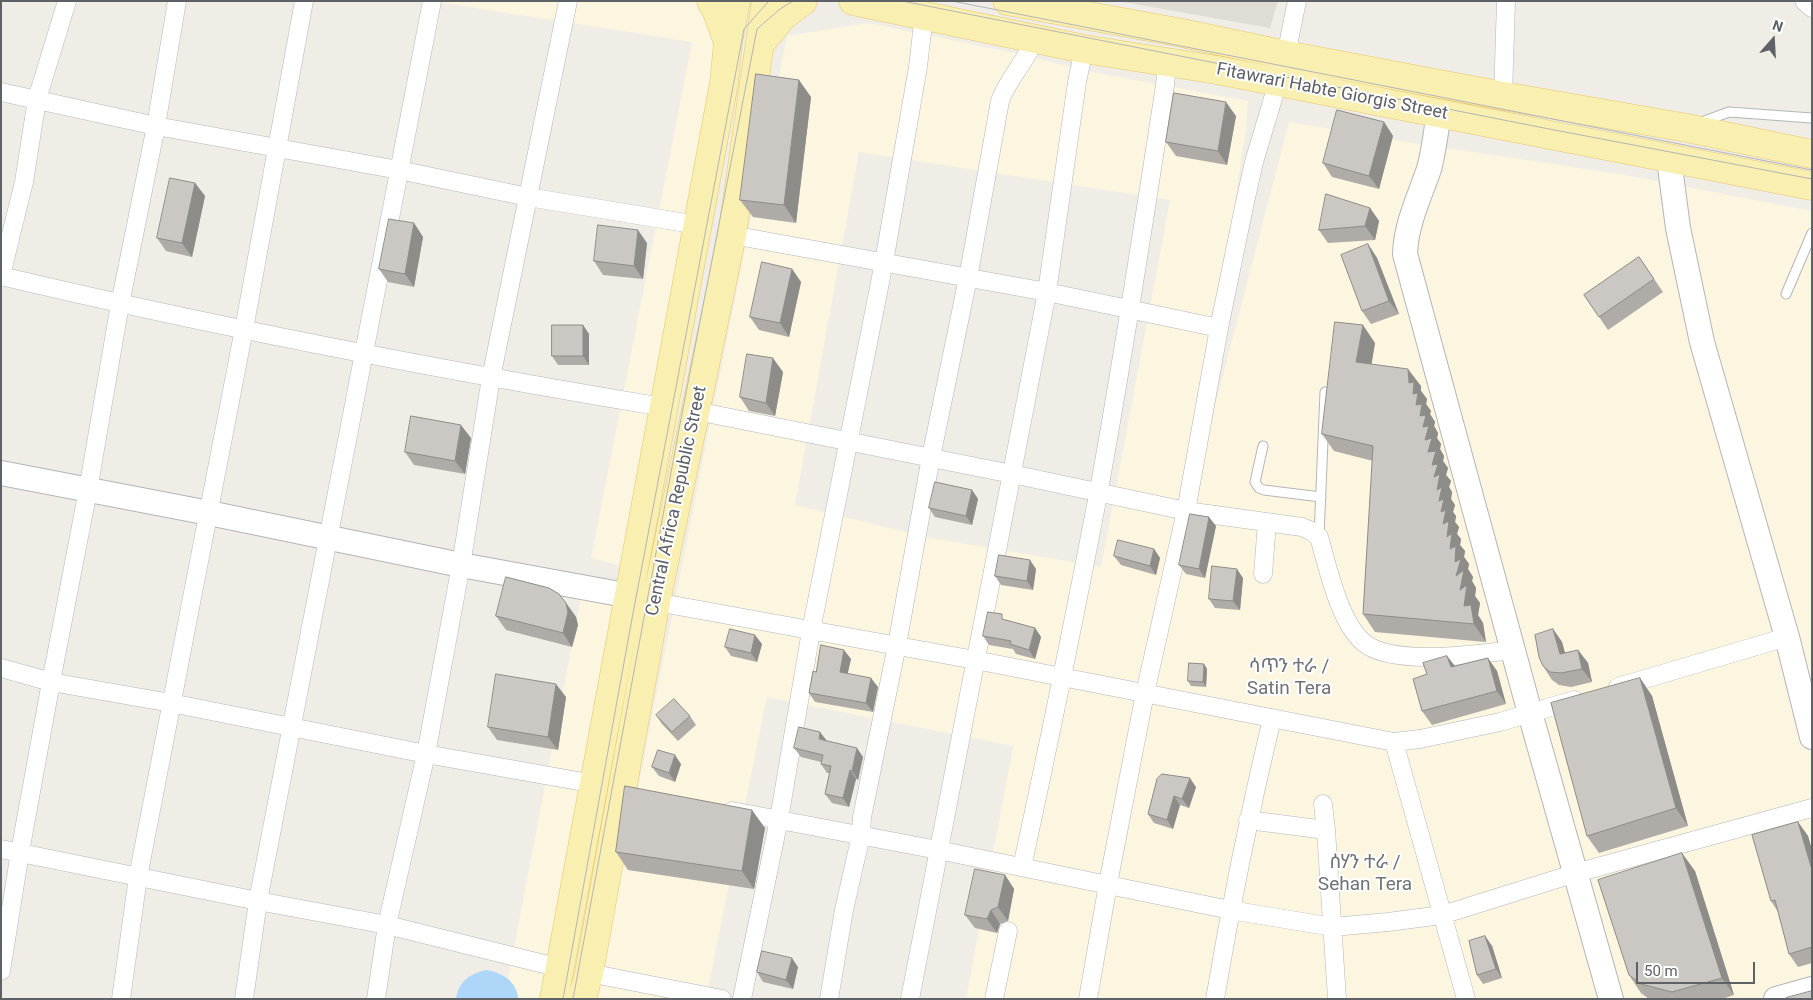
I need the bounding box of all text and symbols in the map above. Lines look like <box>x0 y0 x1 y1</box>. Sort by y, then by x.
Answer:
north arrow <box>1748 15 1798 65</box>
text: N <box>1771 17 1785 35</box>
street label: Fitawrari Habte Giorgis Street <box>1214 59 1450 125</box>
street label: Central Africa Republic Street <box>642 384 712 618</box>
district label: ሳጥን ተራ / Satin Tera <box>1240 656 1338 700</box>
district label: ሰሃን ተራ / Sehan Tera <box>1312 852 1418 896</box>
scale bar <box>1638 952 1757 984</box>
text: 50 m <box>1644 962 1678 980</box>

